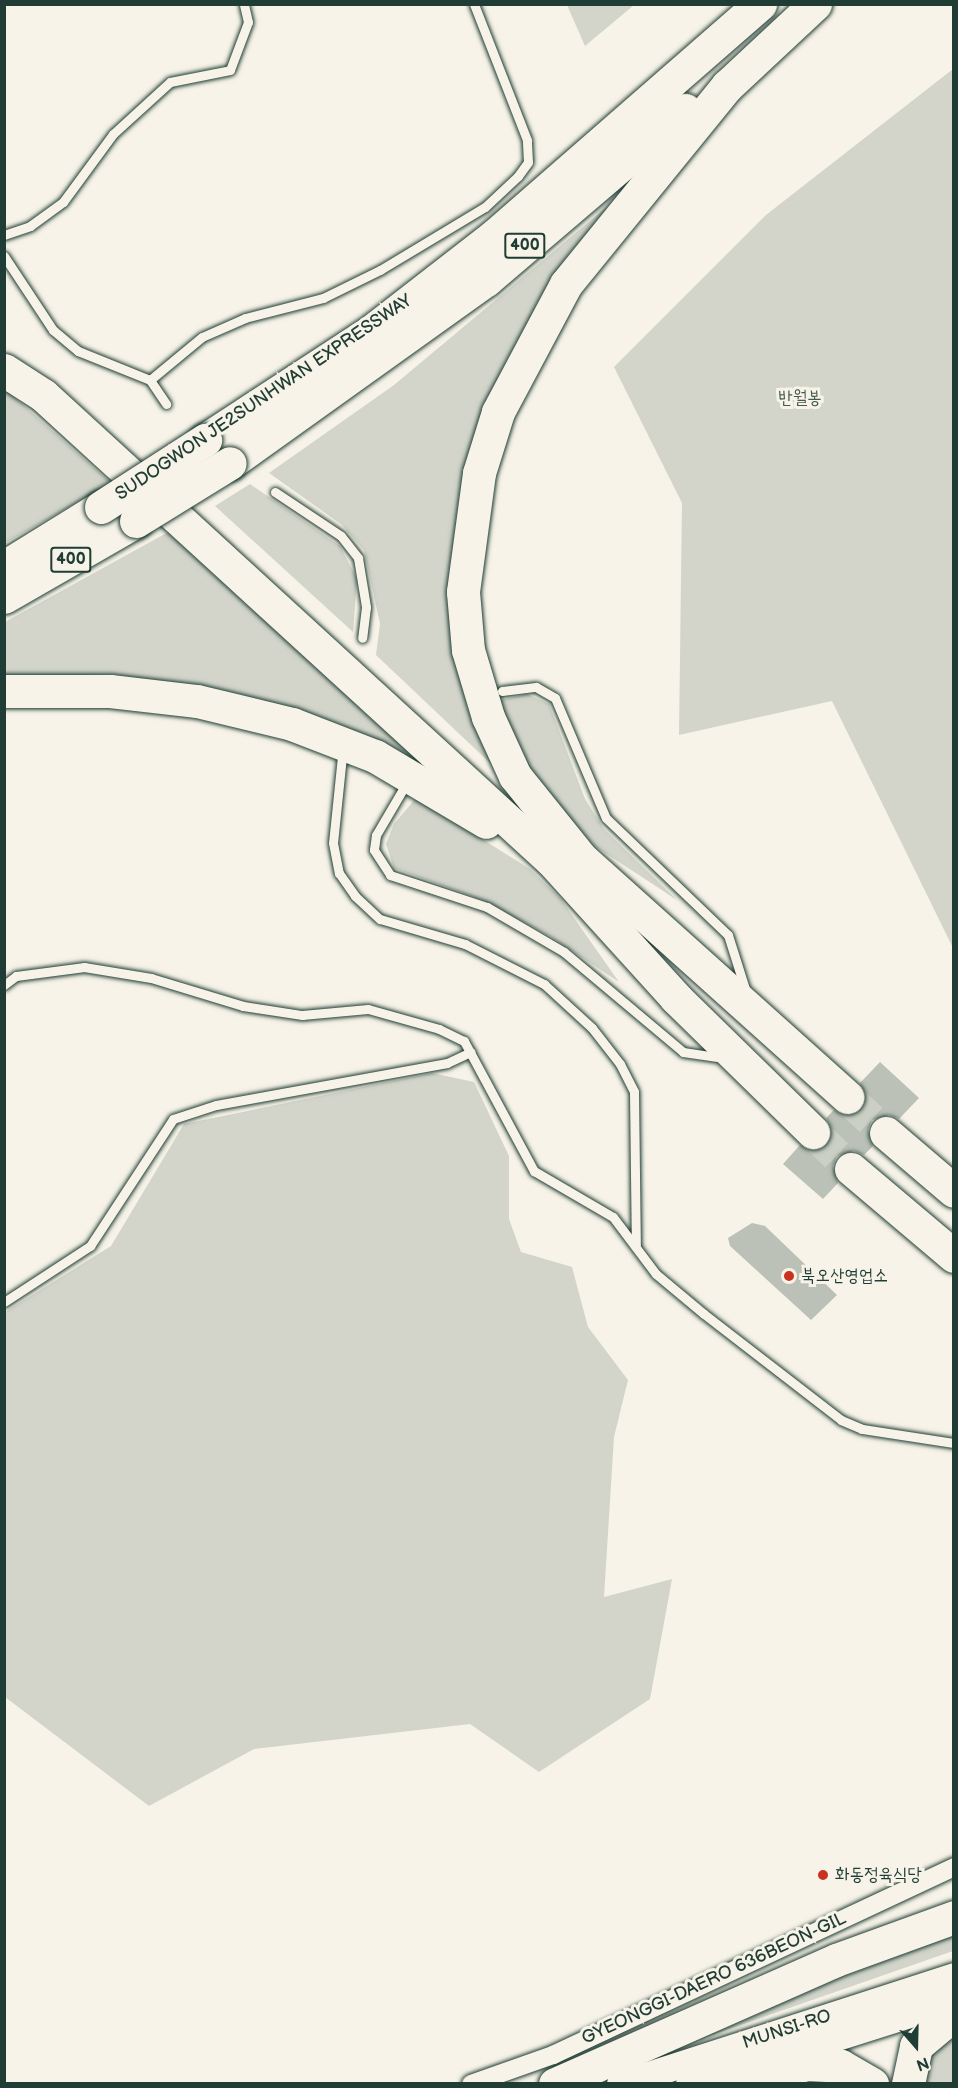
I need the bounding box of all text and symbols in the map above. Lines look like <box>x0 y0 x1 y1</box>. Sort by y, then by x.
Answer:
road number: 400 <box>504 233 546 259</box>
street label: SUDOGWON JE2SUNHWAN EXPRESSWAY <box>111 290 417 506</box>
park label: 반월봉 <box>778 387 822 409</box>
road number: 400 <box>50 547 92 573</box>
place label: 북오산영업소 <box>801 1265 888 1287</box>
marker: 북오산영업소 <box>782 1269 796 1283</box>
place label: 화동정육식당 <box>835 1864 922 1886</box>
marker: 화동정육식당 <box>816 1868 830 1882</box>
street label: GYEONGGI-DAERO 636BEON-GIL <box>578 1908 850 2050</box>
street label: MUNSI-RO <box>740 2006 834 2054</box>
north arrow <box>886 2016 946 2076</box>
text: N <box>913 2052 931 2074</box>

